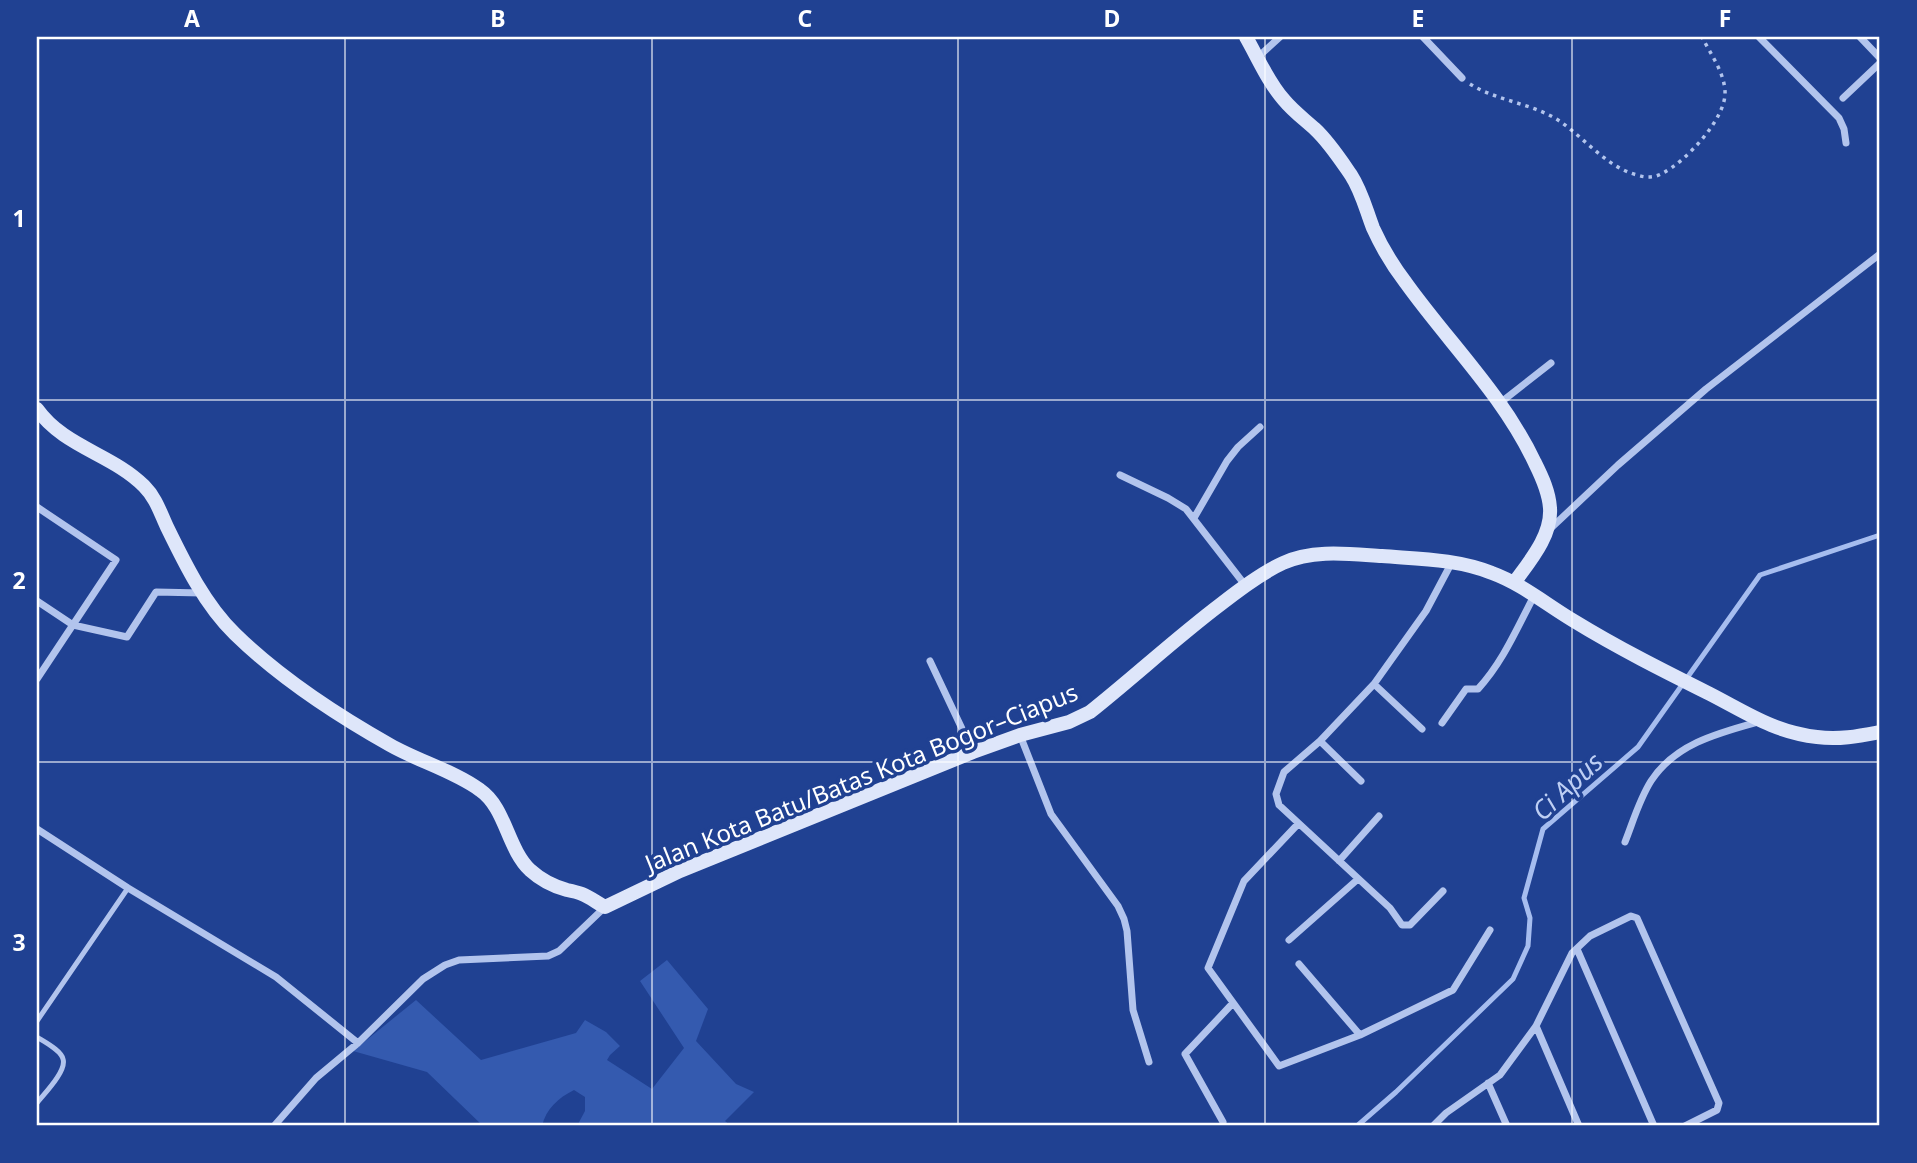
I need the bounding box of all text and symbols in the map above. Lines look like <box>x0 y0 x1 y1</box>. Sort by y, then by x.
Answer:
text: A <box>184 2 200 34</box>
text: B <box>490 2 506 34</box>
text: C <box>798 2 813 34</box>
text: D <box>1104 2 1120 34</box>
text: E <box>1412 2 1424 34</box>
text: F <box>1719 2 1731 34</box>
text: 1 <box>12 202 26 234</box>
text: 2 <box>12 564 26 596</box>
street label: Jalan Kota Batu/Batas Kota Bogor–Ciapus <box>638 675 1082 880</box>
water label: Ci Apus <box>1524 744 1610 828</box>
text: 3 <box>12 926 26 958</box>

